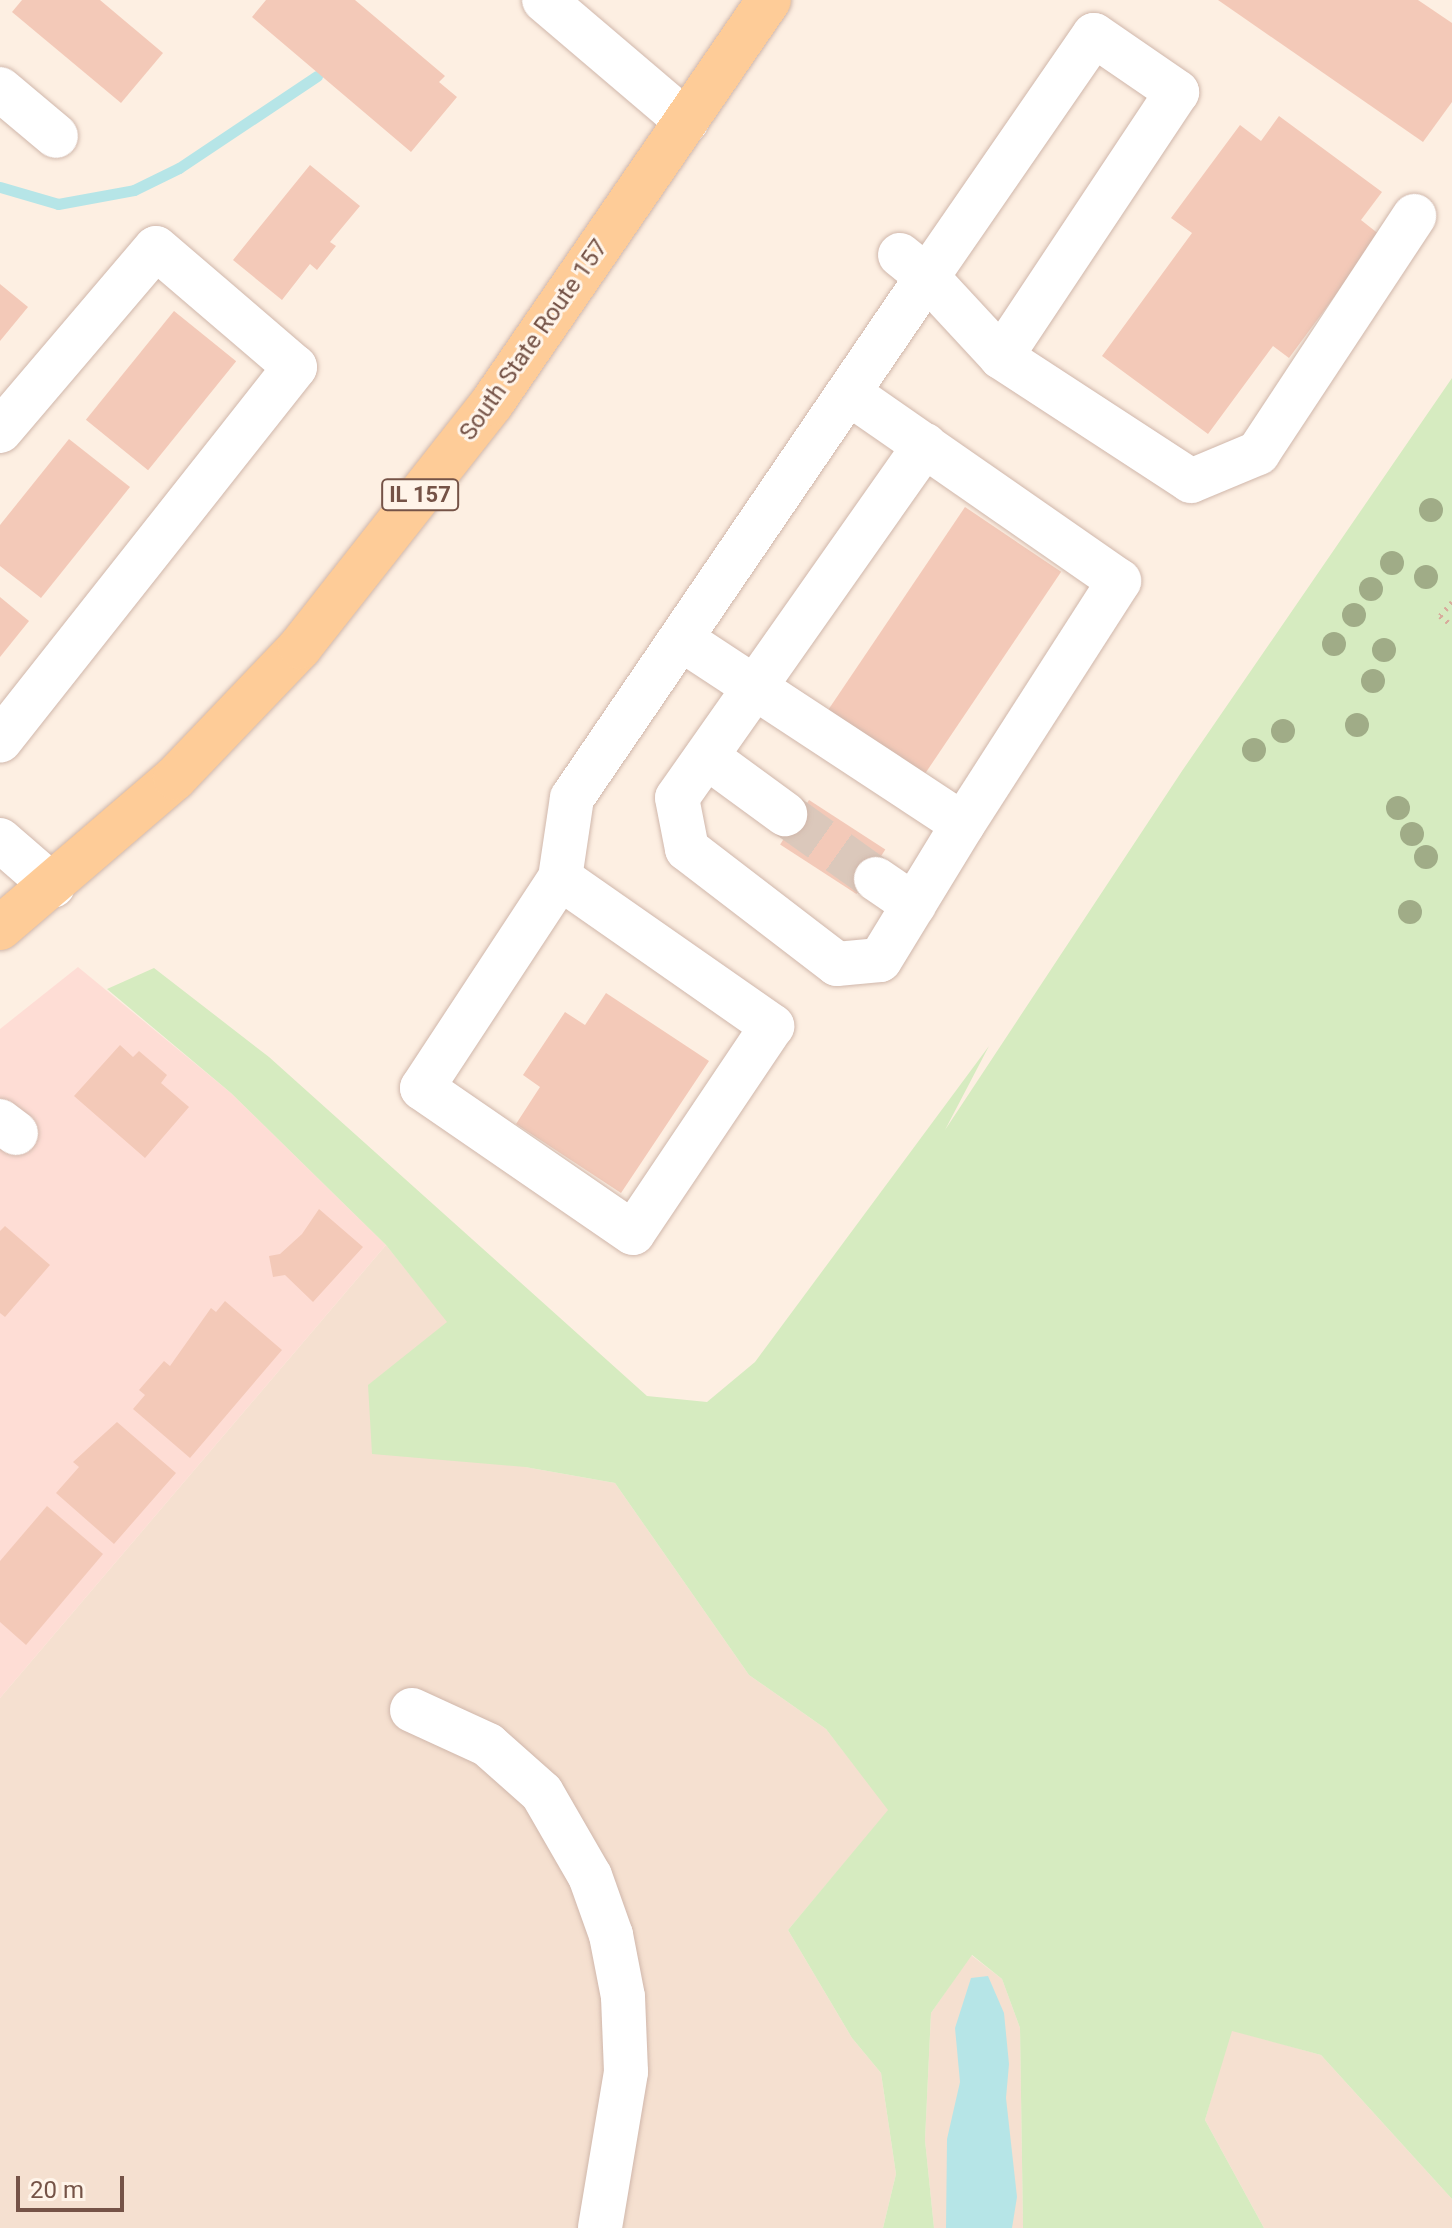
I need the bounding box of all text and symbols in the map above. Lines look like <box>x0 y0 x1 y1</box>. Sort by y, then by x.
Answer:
street label: South State Route 157 <box>454 234 614 446</box>
road number: IL 157 <box>380 477 460 513</box>
scale bar <box>20 2160 128 2210</box>
text: 20 m <box>30 2176 84 2204</box>

